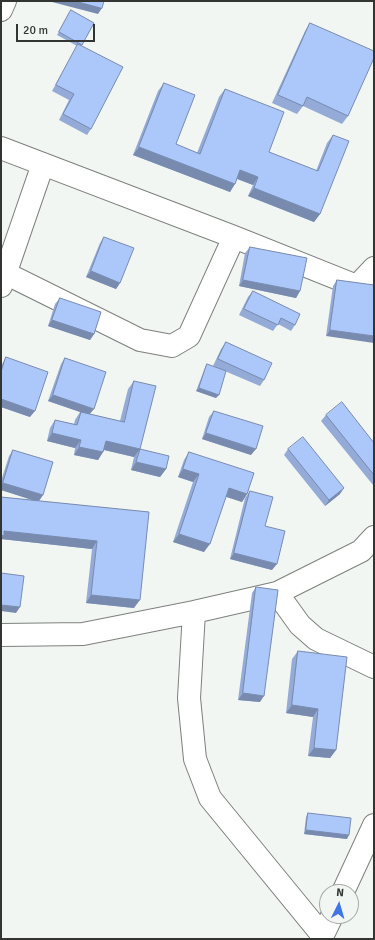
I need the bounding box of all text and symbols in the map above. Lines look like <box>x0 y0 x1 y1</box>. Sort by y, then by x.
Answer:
scale bar <box>18 16 97 42</box>
text: 20 m <box>23 23 48 38</box>
north arrow <box>319 884 359 924</box>
text: N <box>336 886 344 899</box>

